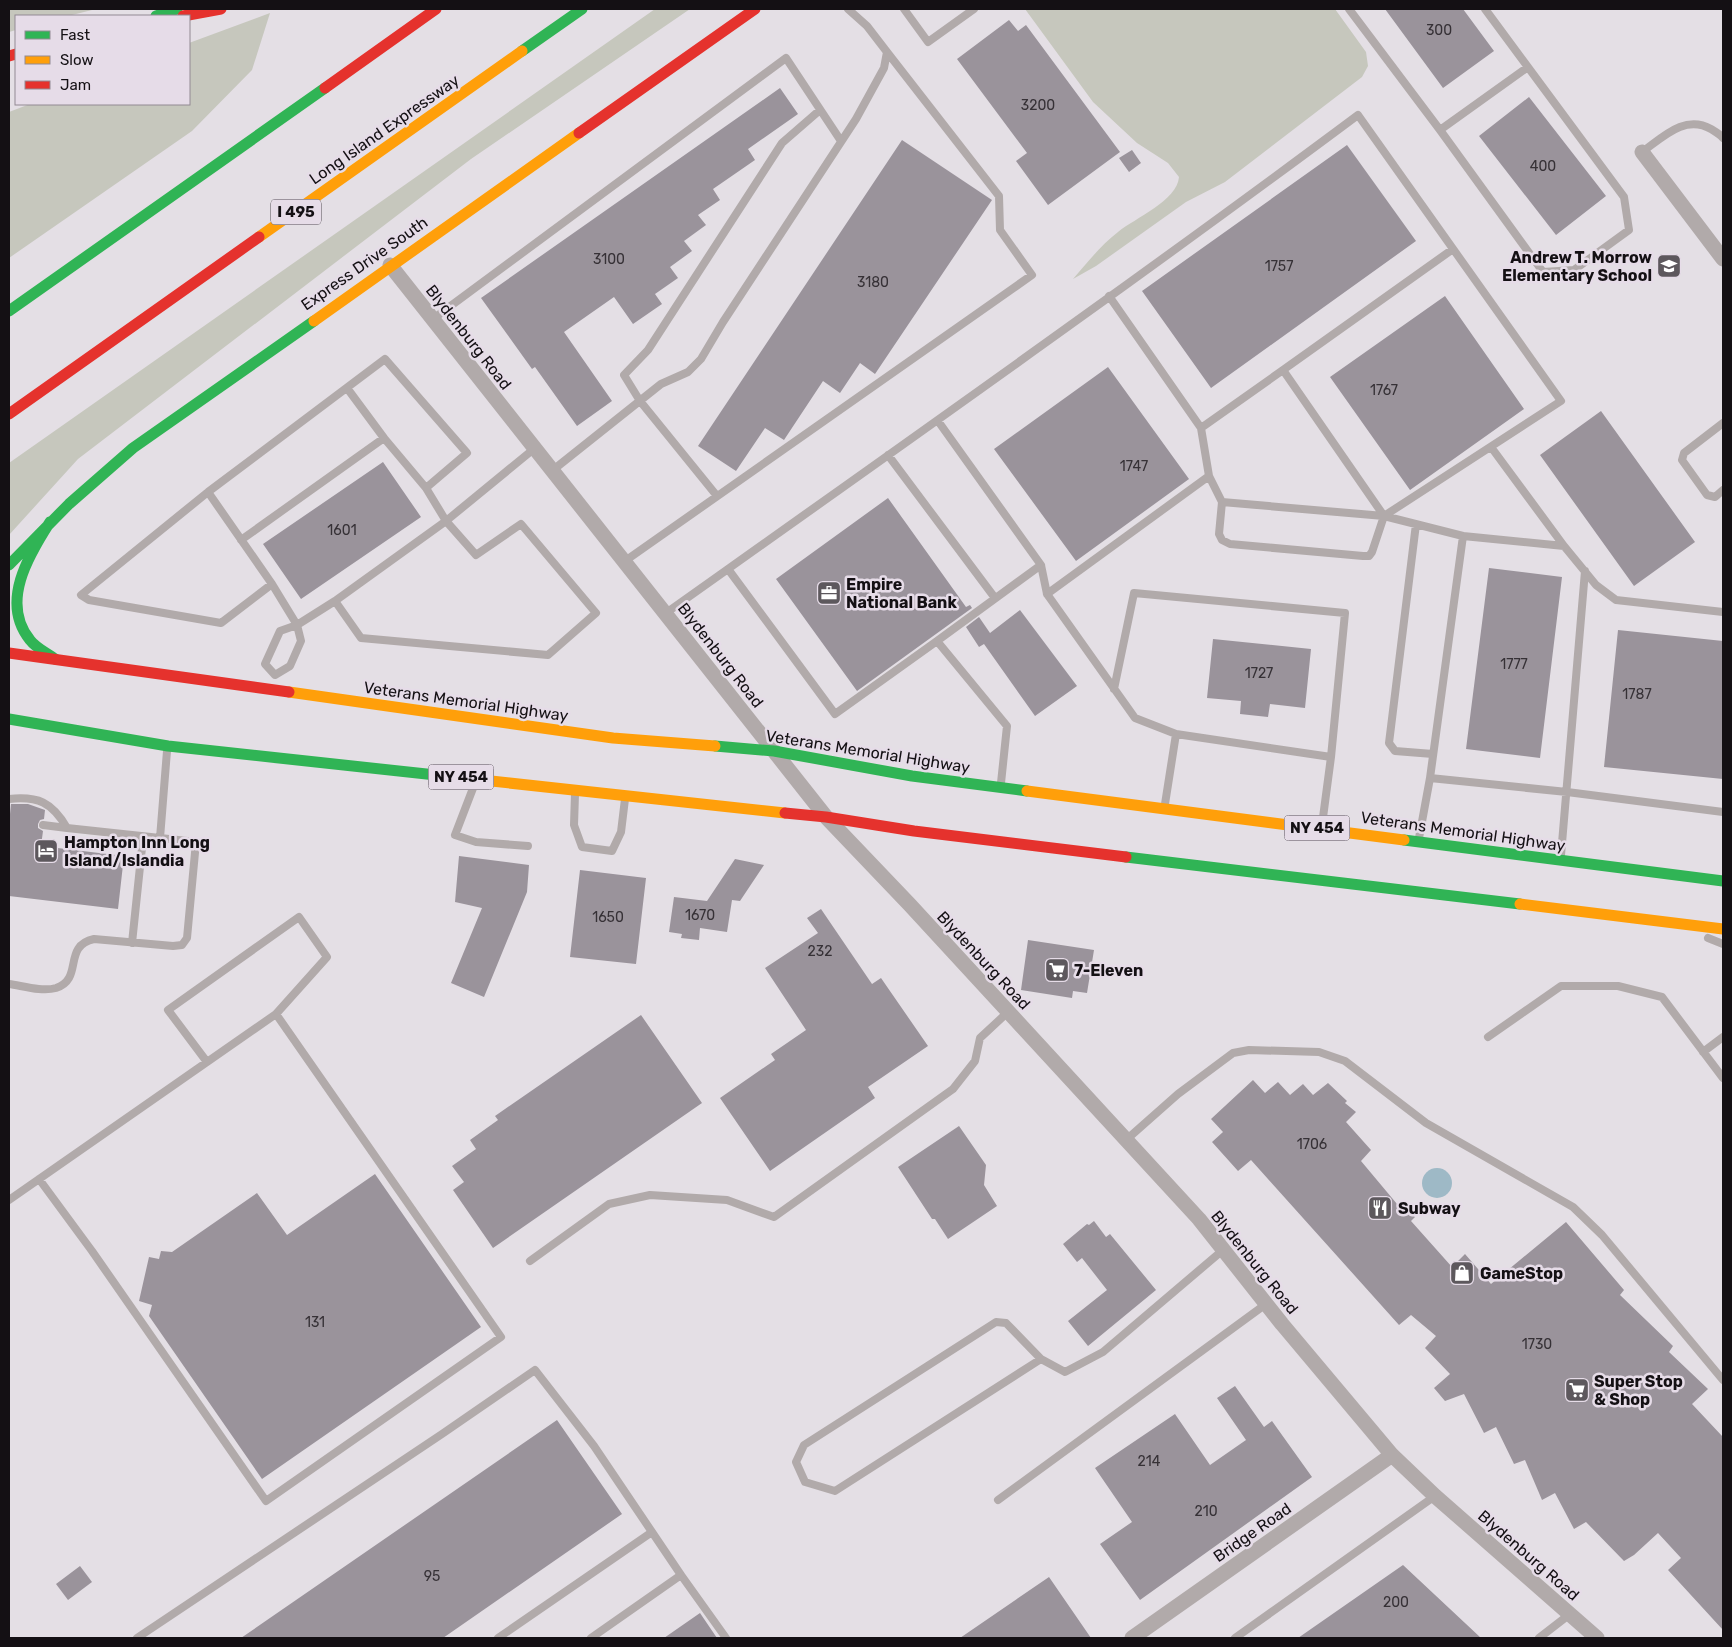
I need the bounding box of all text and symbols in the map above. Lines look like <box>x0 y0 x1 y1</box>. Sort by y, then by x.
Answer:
legend <box>15 15 190 105</box>
house number: 300 <box>1426 22 1452 39</box>
text: Fast <box>60 26 90 44</box>
text: Slow <box>60 51 93 69</box>
street label: Long Island Expressway <box>306 70 463 188</box>
text: Jam <box>60 76 91 94</box>
house number: 3200 <box>1021 97 1055 114</box>
house number: 400 <box>1530 158 1556 175</box>
road number: I 495 <box>271 200 321 224</box>
street label: Express Drive South <box>297 213 431 314</box>
place label: Andrew T. Morrow Elementary School <box>1502 248 1653 285</box>
house number: 3100 <box>593 251 625 268</box>
school or university icon: Andrew T. Morrow Elementary School <box>1656 253 1682 279</box>
house number: 1757 <box>1265 258 1293 275</box>
house number: 3180 <box>857 274 889 291</box>
street label: Blydenburg Road <box>422 281 515 393</box>
house number: 1767 <box>1370 382 1398 399</box>
house number: 1747 <box>1120 458 1148 475</box>
house number: 1601 <box>327 522 357 539</box>
place label: Empire National Bank <box>846 575 957 612</box>
office icon: Empire National Bank <box>816 580 842 606</box>
street label: Blydenburg Road <box>674 599 767 711</box>
house number: 1777 <box>1500 656 1528 673</box>
house number: 1727 <box>1245 665 1273 682</box>
street label: Veterans Memorial Highway <box>362 678 570 725</box>
house number: 1787 <box>1622 686 1652 703</box>
street label: Veterans Memorial Highway <box>764 726 972 777</box>
road number: NY 454 <box>428 764 494 790</box>
street label: Veterans Memorial Highway <box>1359 808 1567 855</box>
road number: NY 454 <box>1284 816 1350 840</box>
place label: Hampton Inn Long Island/Islandia <box>64 833 210 870</box>
hotel icon: Hampton Inn Long Island/Islandia <box>33 838 59 864</box>
house number: 1670 <box>685 907 715 924</box>
street label: Blydenburg Road <box>933 907 1034 1014</box>
house number: 1650 <box>592 909 624 926</box>
house number: 232 <box>808 943 832 960</box>
supermarket icon: 7-Eleven <box>1044 957 1070 983</box>
place label: 7-Eleven <box>1074 961 1143 980</box>
house number: 1706 <box>1297 1136 1327 1153</box>
restaurant icon: Subway <box>1367 1195 1393 1221</box>
place label: Subway <box>1398 1199 1461 1218</box>
street label: Blydenburg Road <box>1207 1207 1302 1318</box>
shop icon: GameStop <box>1449 1260 1475 1286</box>
place label: GameStop <box>1480 1264 1563 1283</box>
house number: 131 <box>305 1314 325 1331</box>
house number: 1730 <box>1522 1336 1552 1353</box>
place label: Super Stop & Shop <box>1594 1372 1683 1409</box>
supermarket icon: Super Stop & Shop <box>1564 1377 1590 1403</box>
house number: 214 <box>1138 1453 1161 1470</box>
street label: Bridge Road <box>1210 1499 1295 1566</box>
house number: 210 <box>1194 1503 1218 1520</box>
street label: Blydenburg Road <box>1474 1506 1583 1604</box>
house number: 95 <box>424 1568 440 1585</box>
house number: 200 <box>1383 1594 1409 1611</box>

